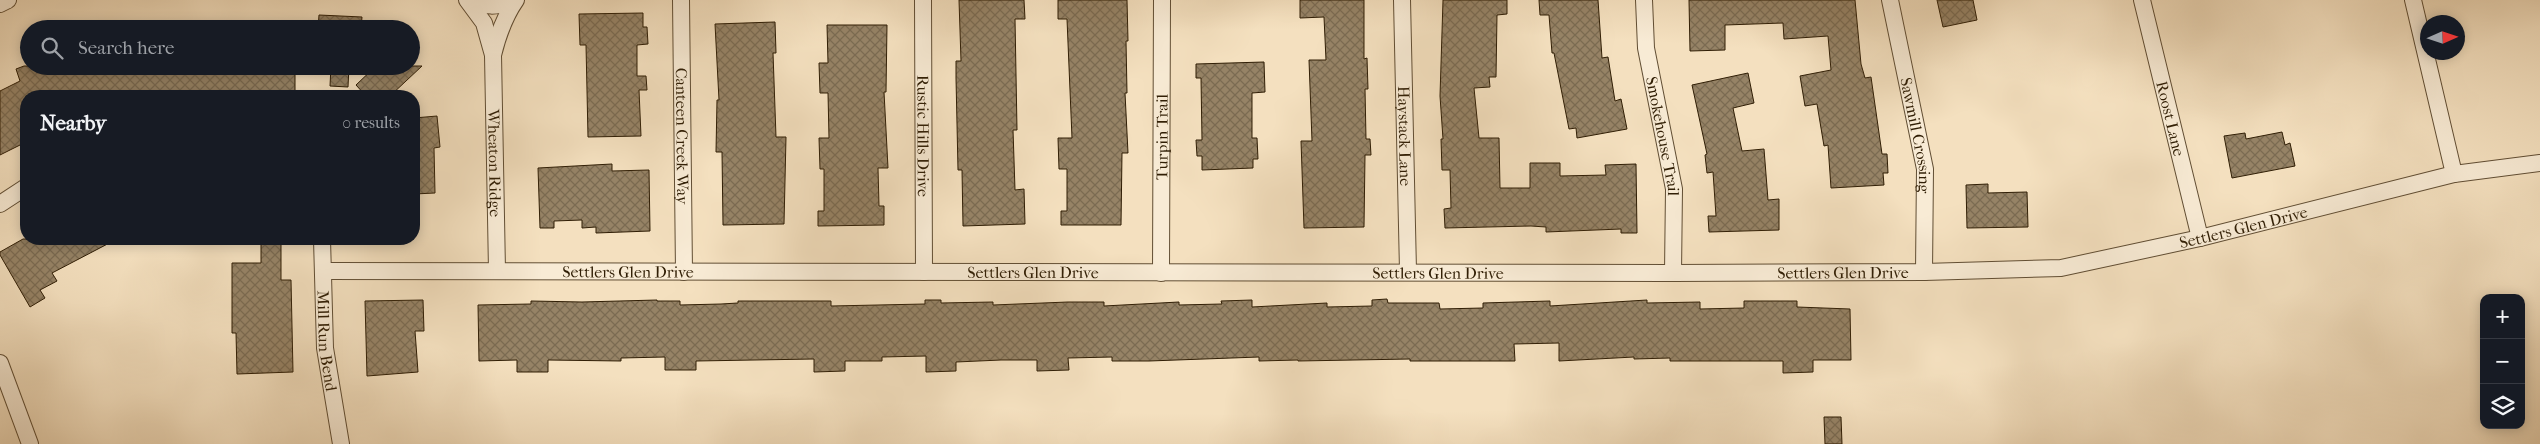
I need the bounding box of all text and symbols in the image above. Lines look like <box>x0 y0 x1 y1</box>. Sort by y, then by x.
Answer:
north arrow <box>2420 15 2465 60</box>
search box <box>20 20 420 75</box>
icon: search <box>38 34 66 62</box>
text: Search here <box>78 37 174 59</box>
street label: Canteen Creek Way <box>672 67 693 205</box>
street label: Rustic Hills Drive <box>914 75 933 197</box>
street label: Smokehouse Trail <box>1642 75 1684 197</box>
street label: Sawmill Crossing <box>1897 76 1935 194</box>
street label: Roost Lane <box>2153 79 2189 158</box>
street label: Haystack Lane <box>1394 86 1416 186</box>
street label: Turpin Trail <box>1152 93 1171 180</box>
street label: Wheaton Ridge <box>484 108 506 217</box>
text: Nearby <box>40 111 106 135</box>
text: 0 results <box>342 113 400 132</box>
street label: Settlers Glen Drive <box>2177 202 2310 252</box>
street label: Settlers Glen Drive <box>562 262 694 281</box>
street label: Settlers Glen Drive <box>967 262 1099 282</box>
street label: Settlers Glen Drive <box>1372 263 1504 282</box>
street label: Settlers Glen Drive <box>1777 263 1909 282</box>
street label: Mill Run Bend <box>314 290 342 393</box>
map controls <box>2480 294 2525 429</box>
button: + <box>2480 294 2525 339</box>
button: − <box>2480 339 2525 384</box>
button: layers <box>2480 384 2525 429</box>

